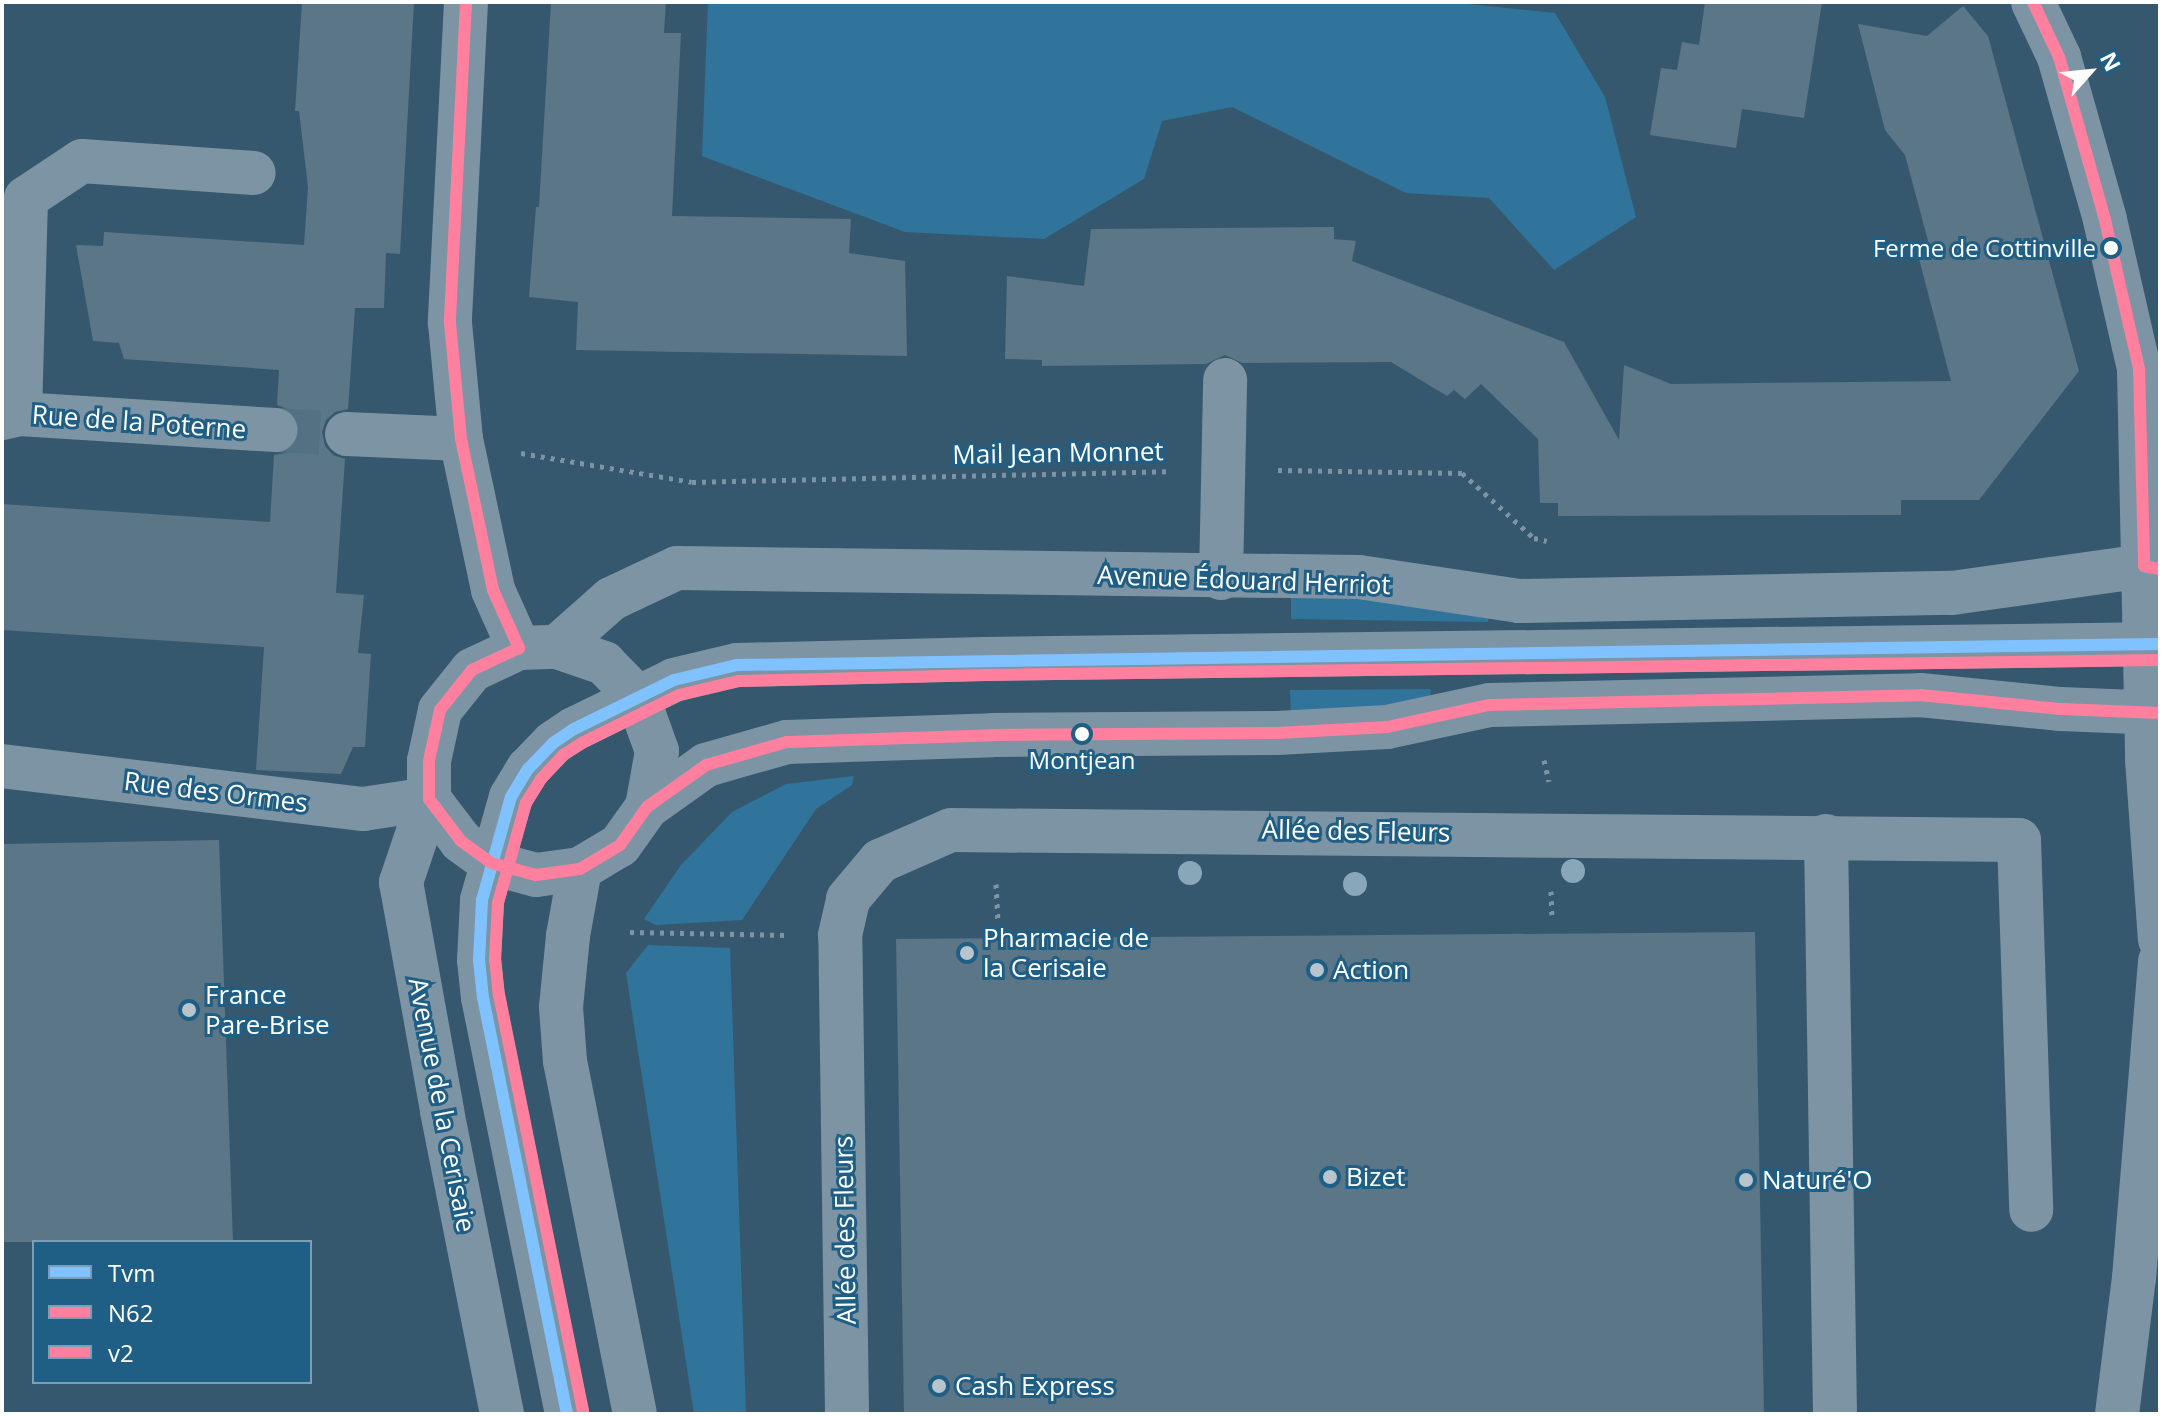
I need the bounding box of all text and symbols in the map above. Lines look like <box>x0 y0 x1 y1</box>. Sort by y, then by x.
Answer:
north arrow <box>2050 32 2130 112</box>
text: N <box>2094 46 2129 76</box>
place label: Ferme de Cottinville <box>1873 234 2096 262</box>
marker: Ferme de Cottinville <box>2103 240 2119 256</box>
street label: Rue de la Poterne <box>31 399 247 445</box>
street label: Mail Jean Monnet <box>952 436 1164 470</box>
street label: Avenue Édouard Herriot <box>1097 559 1391 601</box>
marker: Montjean <box>1074 726 1090 742</box>
place label: Montjean <box>1029 746 1135 774</box>
street label: Rue des Ormes <box>122 765 310 819</box>
street label: Allée des Fleurs <box>1261 814 1451 848</box>
place label: Pharmacie de la Cerisaie <box>983 922 1149 984</box>
marker: Pharmacie de la Cerisaie <box>958 944 976 962</box>
place label: Action <box>1333 954 1409 986</box>
marker: Action <box>1308 961 1326 979</box>
street label: Avenue de la Cerisaie <box>402 975 482 1235</box>
place label: France Pare-Brise <box>205 979 330 1040</box>
marker: France Pare-Brise <box>180 1001 198 1019</box>
street label: Allée des Fleurs <box>828 1135 862 1325</box>
place label: Bizet <box>1346 1161 1405 1193</box>
place label: Naturé'O <box>1762 1164 1872 1196</box>
marker: Bizet <box>1321 1168 1339 1186</box>
marker: Naturé'O <box>1737 1171 1755 1189</box>
legend <box>32 1240 312 1384</box>
text: Tvm <box>108 1256 155 1289</box>
text: N62 <box>108 1296 154 1329</box>
text: v2 <box>108 1336 134 1369</box>
place label: Cash Express <box>955 1370 1115 1402</box>
marker: Cash Express <box>930 1377 948 1395</box>

